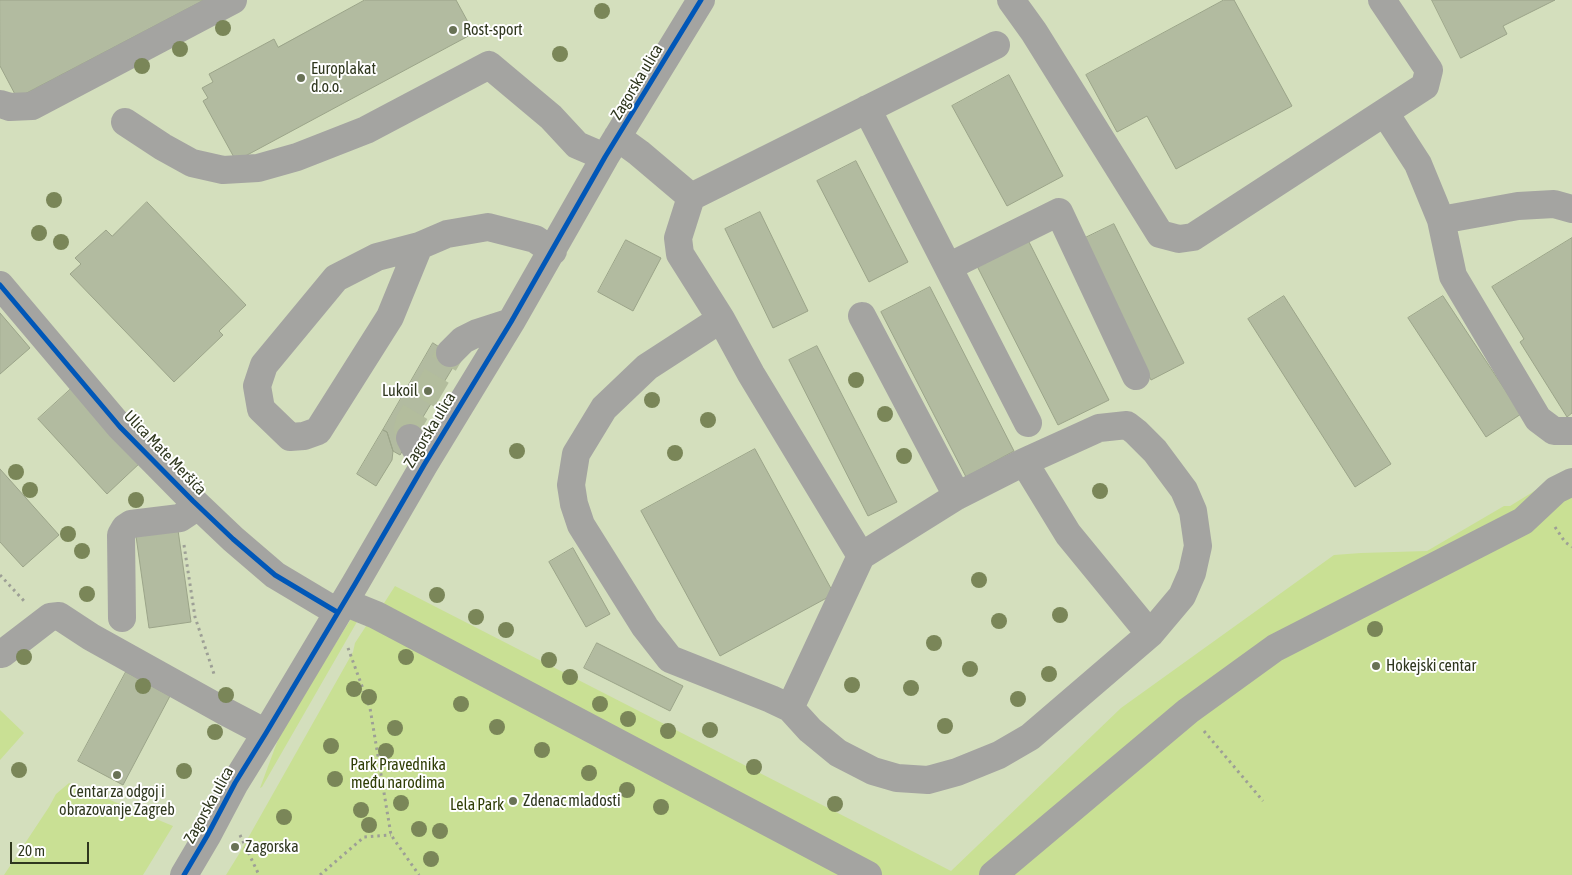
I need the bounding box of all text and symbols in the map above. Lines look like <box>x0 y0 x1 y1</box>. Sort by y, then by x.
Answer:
place label: Rost-sport <box>463 20 523 40</box>
marker: Rost-sport <box>447 24 459 36</box>
street label: Zagorska ulica <box>607 41 667 123</box>
place label: Europlakat d.o.o. <box>311 59 376 97</box>
marker: Europlakat d.o.o. <box>295 72 307 84</box>
place label: Lukoil <box>382 381 418 401</box>
marker: Lukoil <box>422 385 434 397</box>
street label: Zagorska ulica <box>400 389 460 471</box>
street label: Ulica Mate Meršića <box>120 407 210 499</box>
place label: Hokejski centar <box>1386 656 1476 676</box>
marker: Hokejski centar <box>1370 660 1382 672</box>
park label: Park Pravednika među narodima <box>350 755 446 793</box>
street label: Zagorska ulica <box>180 763 238 847</box>
marker: Centar za odgoj i obrazovanje Zagreb <box>111 769 123 781</box>
place label: Centar za odgoj i obrazovanje Zagreb <box>59 782 175 820</box>
place label: Zdenac mladosti <box>523 791 621 811</box>
park label: Lela Park <box>450 795 504 815</box>
marker: Zdenac mladosti <box>507 795 519 807</box>
scale bar <box>12 832 91 864</box>
place label: Zagorska <box>245 837 299 857</box>
marker: Zagorska <box>229 841 241 853</box>
text: 20 m <box>18 842 45 859</box>

